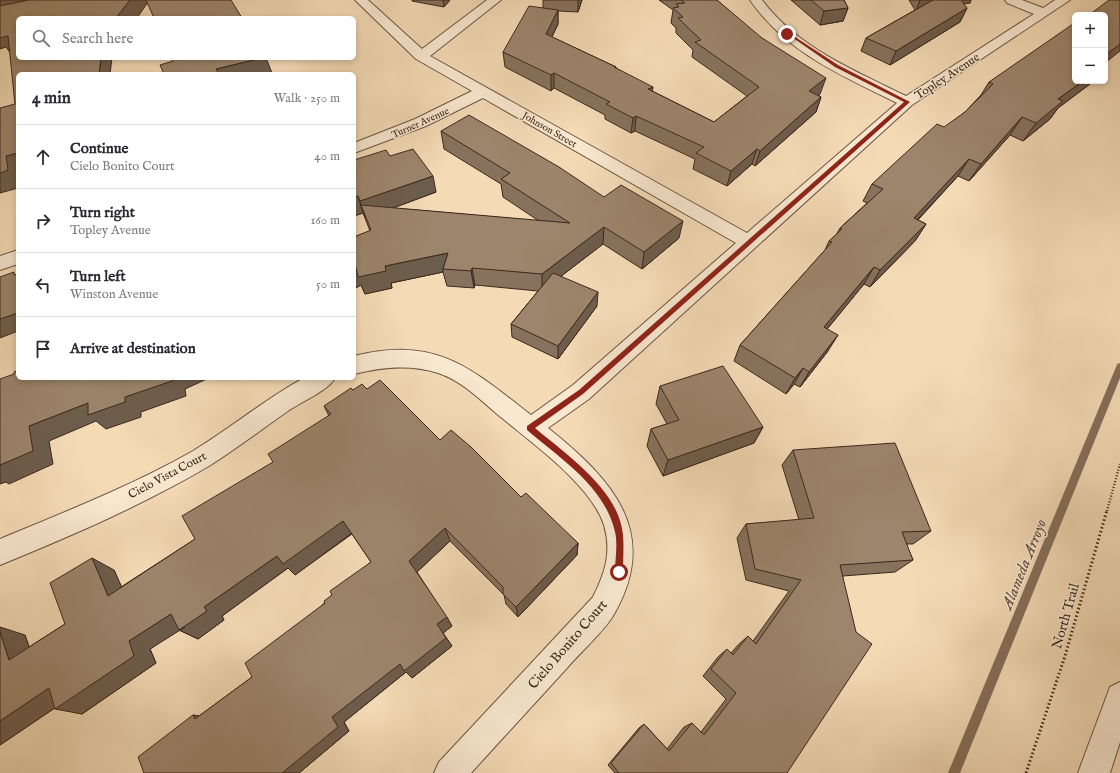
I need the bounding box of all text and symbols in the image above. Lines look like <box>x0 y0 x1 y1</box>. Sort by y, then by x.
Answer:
map controls <box>1072 12 1108 84</box>
button: + <box>1072 12 1108 48</box>
search box <box>16 16 356 60</box>
route end <box>778 25 796 43</box>
icon: search <box>30 27 52 49</box>
text: Search here <box>62 29 133 48</box>
button: − <box>1072 48 1108 84</box>
street label: Topley Avenue <box>912 50 984 104</box>
text: 4 min <box>32 88 71 109</box>
text: Walk · 250 m <box>274 90 340 107</box>
street label: Turner Avenue <box>390 105 452 142</box>
street label: Johnson Street <box>519 109 579 151</box>
text: Continue <box>70 139 128 158</box>
icon: ahead <box>32 146 54 168</box>
text: 40 m <box>314 148 340 165</box>
text: Cielo Bonito Court <box>70 158 174 175</box>
text: Turn right <box>70 203 135 222</box>
icon: right <box>32 210 54 232</box>
text: 160 m <box>310 212 340 229</box>
text: Topley Avenue <box>70 222 151 239</box>
text: Turn left <box>70 267 126 286</box>
icon: left <box>32 274 54 296</box>
text: 50 m <box>316 276 340 293</box>
text: Winston Avenue <box>70 286 158 303</box>
icon: arrive <box>32 338 54 360</box>
text: Arrive at destination <box>70 339 196 358</box>
street label: Cielo Vista Court <box>126 449 209 502</box>
water label: Alameda Arroyo <box>997 516 1052 615</box>
route start <box>610 563 628 581</box>
street label: North Trail <box>1048 581 1084 651</box>
street label: Cielo Bonito Court <box>524 596 612 693</box>

